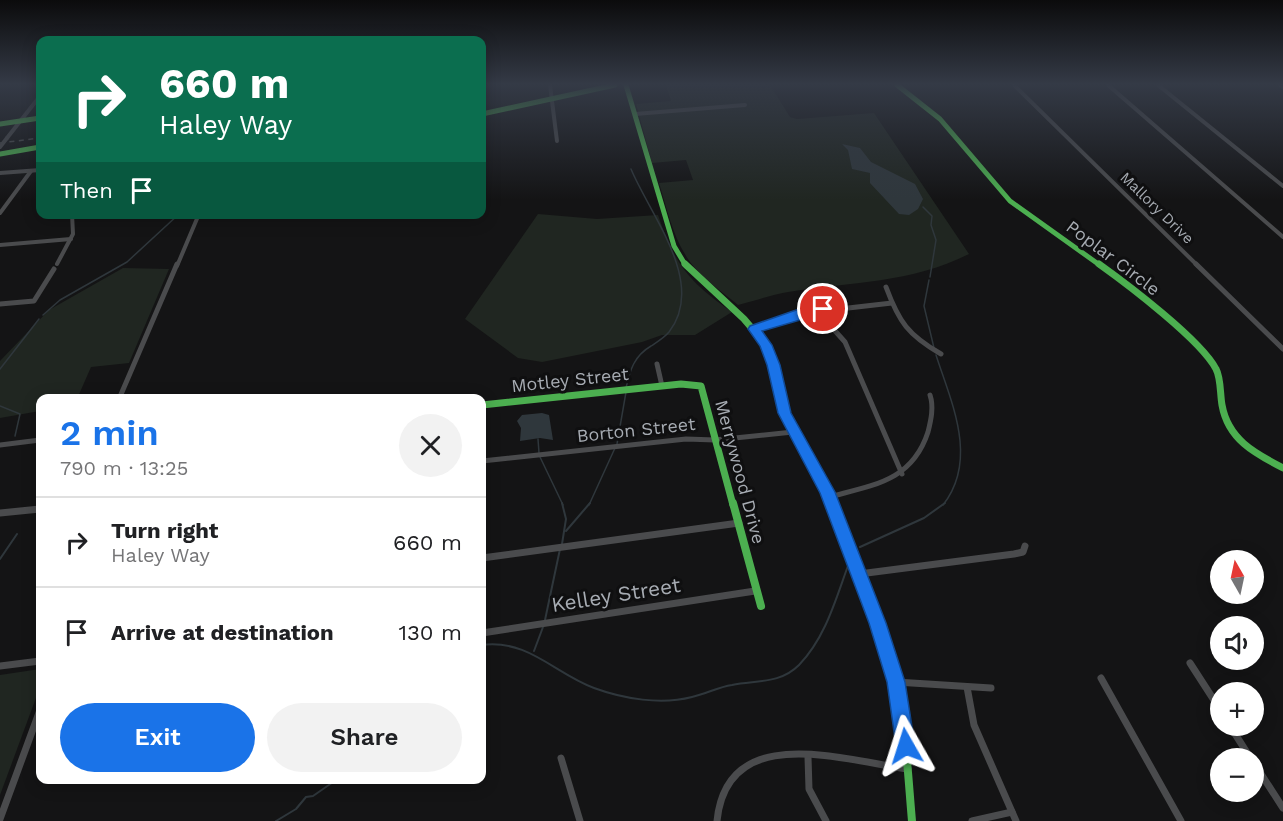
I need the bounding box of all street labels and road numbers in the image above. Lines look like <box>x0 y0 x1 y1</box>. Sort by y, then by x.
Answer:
street label: Mallory Drive <box>1116 168 1198 248</box>
street label: Poplar Circle <box>1062 216 1164 300</box>
street label: Motley Street <box>510 363 630 396</box>
street label: Merrywood Drive <box>711 398 770 546</box>
street label: Borton Street <box>576 413 697 446</box>
street label: Kelley Street <box>550 572 682 617</box>

